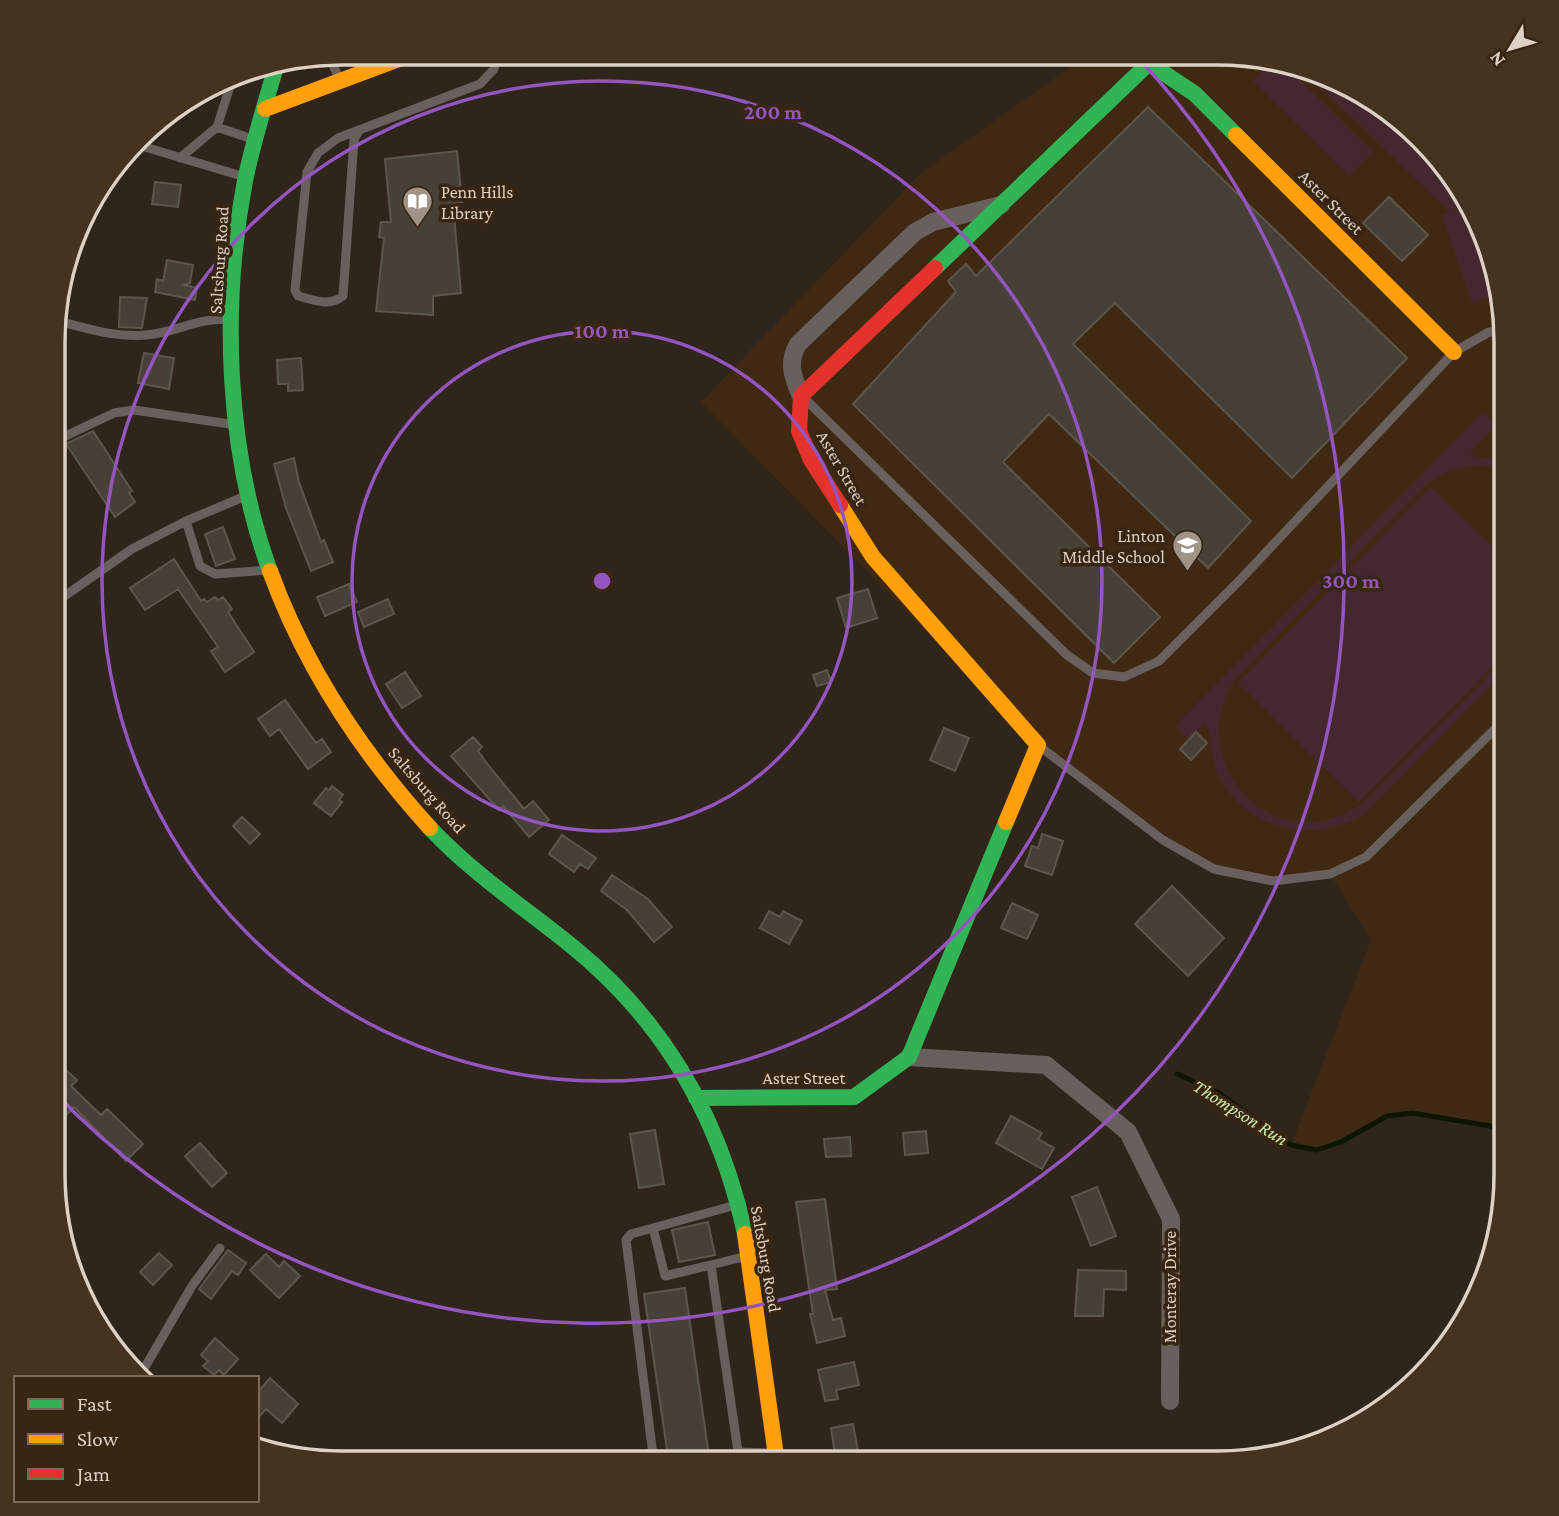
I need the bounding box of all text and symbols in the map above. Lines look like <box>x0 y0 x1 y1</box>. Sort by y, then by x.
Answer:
north arrow <box>1475 14 1545 84</box>
text: N <box>1485 48 1509 71</box>
text: 200 m <box>744 100 802 124</box>
street label: Aster Street <box>1295 166 1368 239</box>
place label: Penn Hills Library <box>441 182 513 223</box>
library icon: Penn Hills Library <box>401 185 435 229</box>
street label: Saltsburg Road <box>205 205 233 314</box>
text: 100 m <box>574 319 630 343</box>
street label: Aster Street <box>813 427 872 510</box>
place label: Linton Middle School <box>1062 526 1165 567</box>
school or university icon: Linton Middle School <box>1171 529 1205 573</box>
centre of rings <box>590 569 614 593</box>
text: 300 m <box>1322 569 1380 593</box>
street label: Saltsburg Road <box>384 743 470 838</box>
street label: Aster Street <box>763 1068 847 1088</box>
water label: Thompson Run <box>1190 1075 1292 1150</box>
street label: Saltsburg Road <box>747 1204 785 1314</box>
street label: Monteray Drive <box>1160 1231 1180 1343</box>
legend <box>14 1376 259 1502</box>
text: Fast <box>77 1392 113 1416</box>
text: Slow <box>77 1427 119 1451</box>
text: Jam <box>75 1462 110 1486</box>

